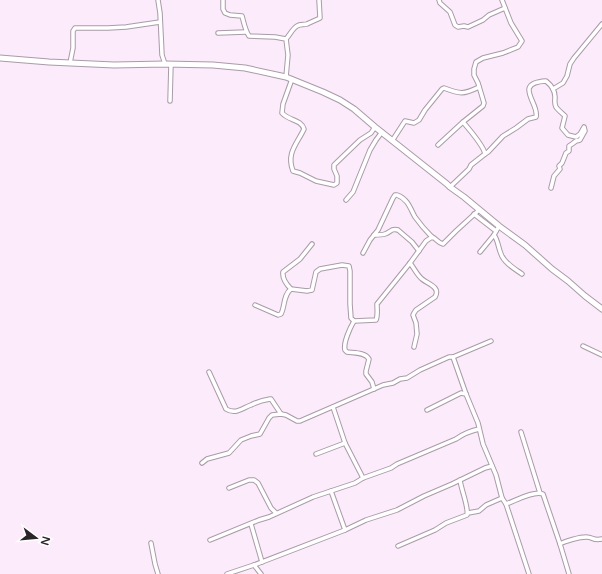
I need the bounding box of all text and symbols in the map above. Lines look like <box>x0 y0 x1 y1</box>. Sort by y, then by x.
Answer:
north arrow <box>16 518 56 558</box>
text: N <box>38 535 53 547</box>

